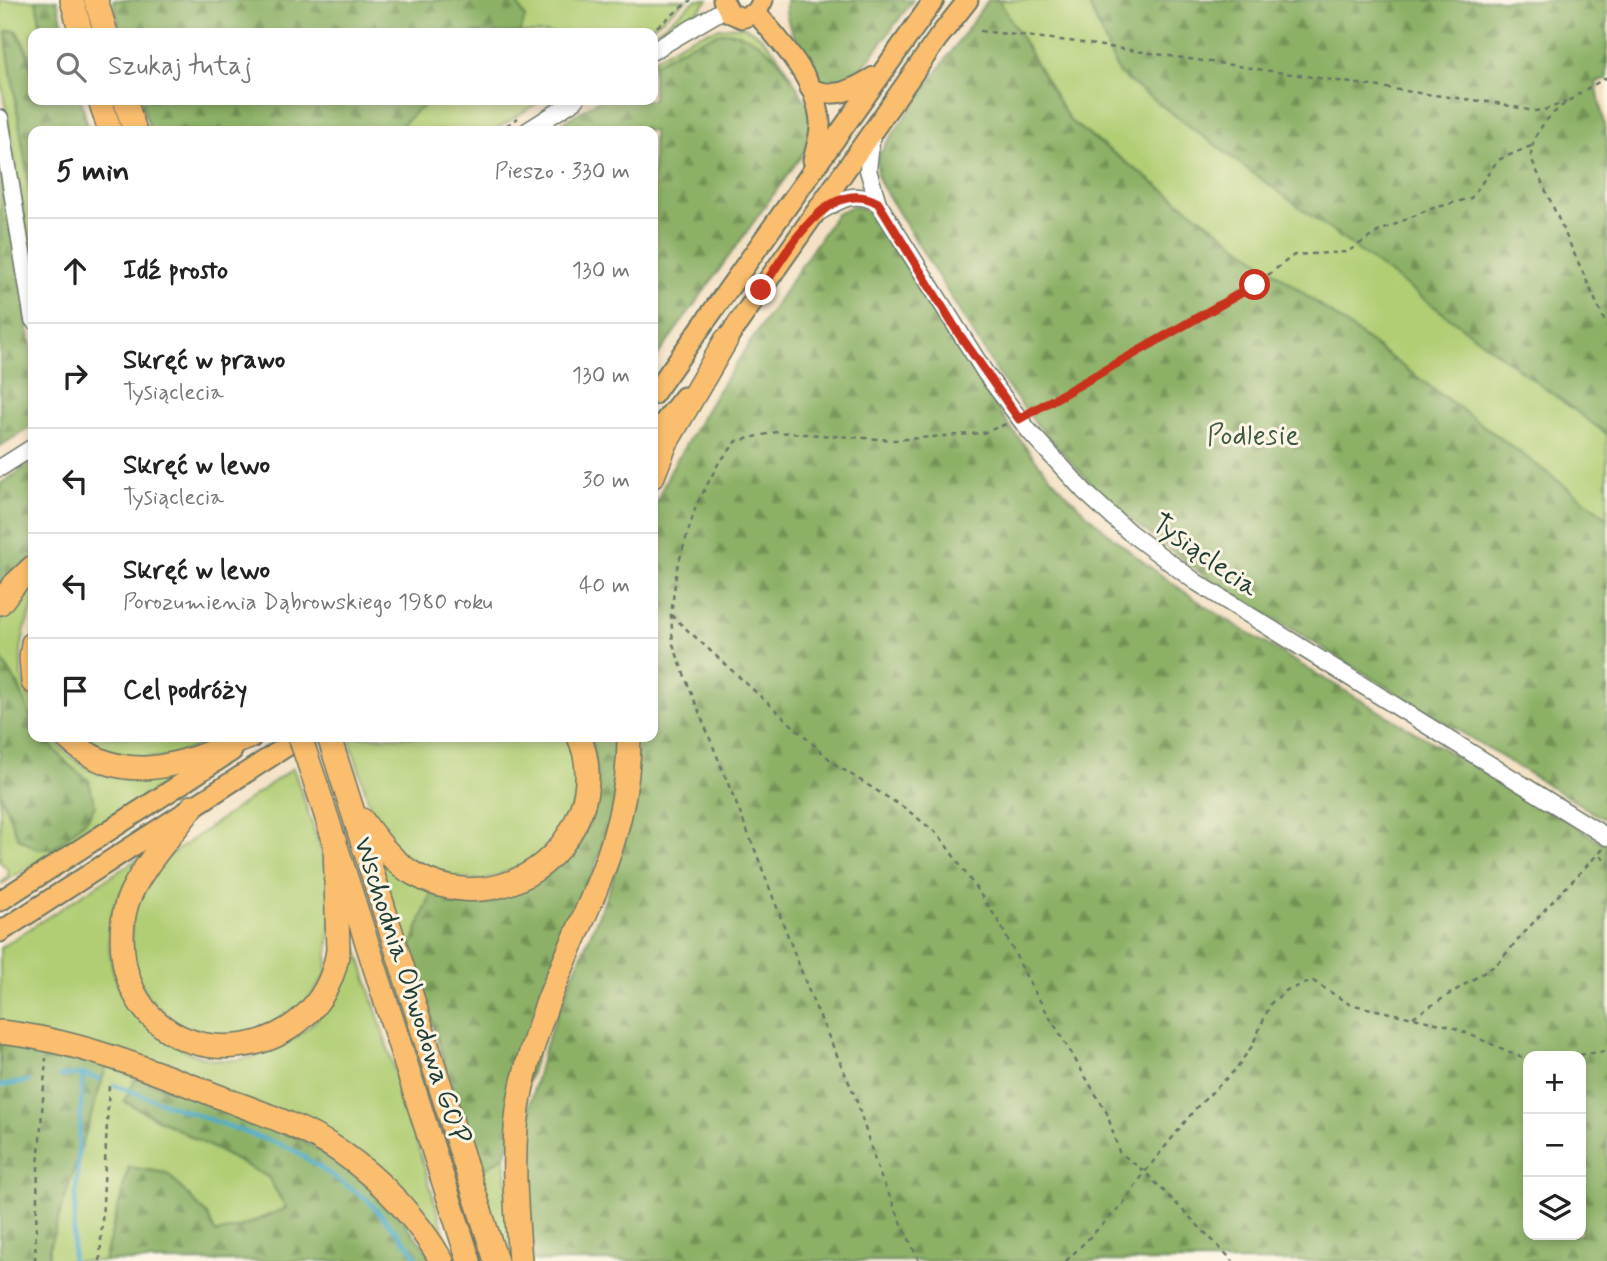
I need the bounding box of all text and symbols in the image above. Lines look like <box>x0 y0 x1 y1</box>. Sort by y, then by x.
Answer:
search box <box>28 28 658 105</box>
icon: search <box>52 48 90 86</box>
text: Szukaj tutaj <box>108 50 252 84</box>
text: 5 min <box>56 152 130 191</box>
text: Pieszo · 330 m <box>494 157 630 187</box>
icon: ahead <box>56 252 94 290</box>
text: Idź prosto <box>123 254 228 288</box>
text: 130 m <box>572 256 630 286</box>
route start <box>1239 269 1270 300</box>
route end <box>745 274 776 305</box>
text: Skręć w prawo <box>123 344 285 378</box>
icon: right <box>56 357 94 395</box>
text: 130 m <box>572 361 630 391</box>
text: Tysiąclecia <box>123 378 224 408</box>
park label: Podlesie <box>1207 418 1299 455</box>
text: Skręć w lewo <box>123 449 270 483</box>
icon: left <box>56 462 94 500</box>
text: 30 m <box>582 466 630 496</box>
text: Tysiąclecia <box>123 483 224 513</box>
street label: Tysiąclecia <box>1144 506 1266 607</box>
text: Skręć w lewo <box>123 554 270 588</box>
icon: left <box>56 567 94 605</box>
text: 40 m <box>579 571 630 601</box>
text: Porozumienia Dąbrowskiego 1980 roku <box>123 588 493 618</box>
icon: arrive <box>56 672 94 710</box>
text: Cel podróży <box>123 674 247 708</box>
street label: Wschodnia Obwodowa GOP <box>343 832 478 1149</box>
map controls <box>1523 1051 1586 1240</box>
button: + <box>1523 1051 1586 1114</box>
button: − <box>1523 1114 1586 1177</box>
button: layers <box>1523 1177 1586 1240</box>

